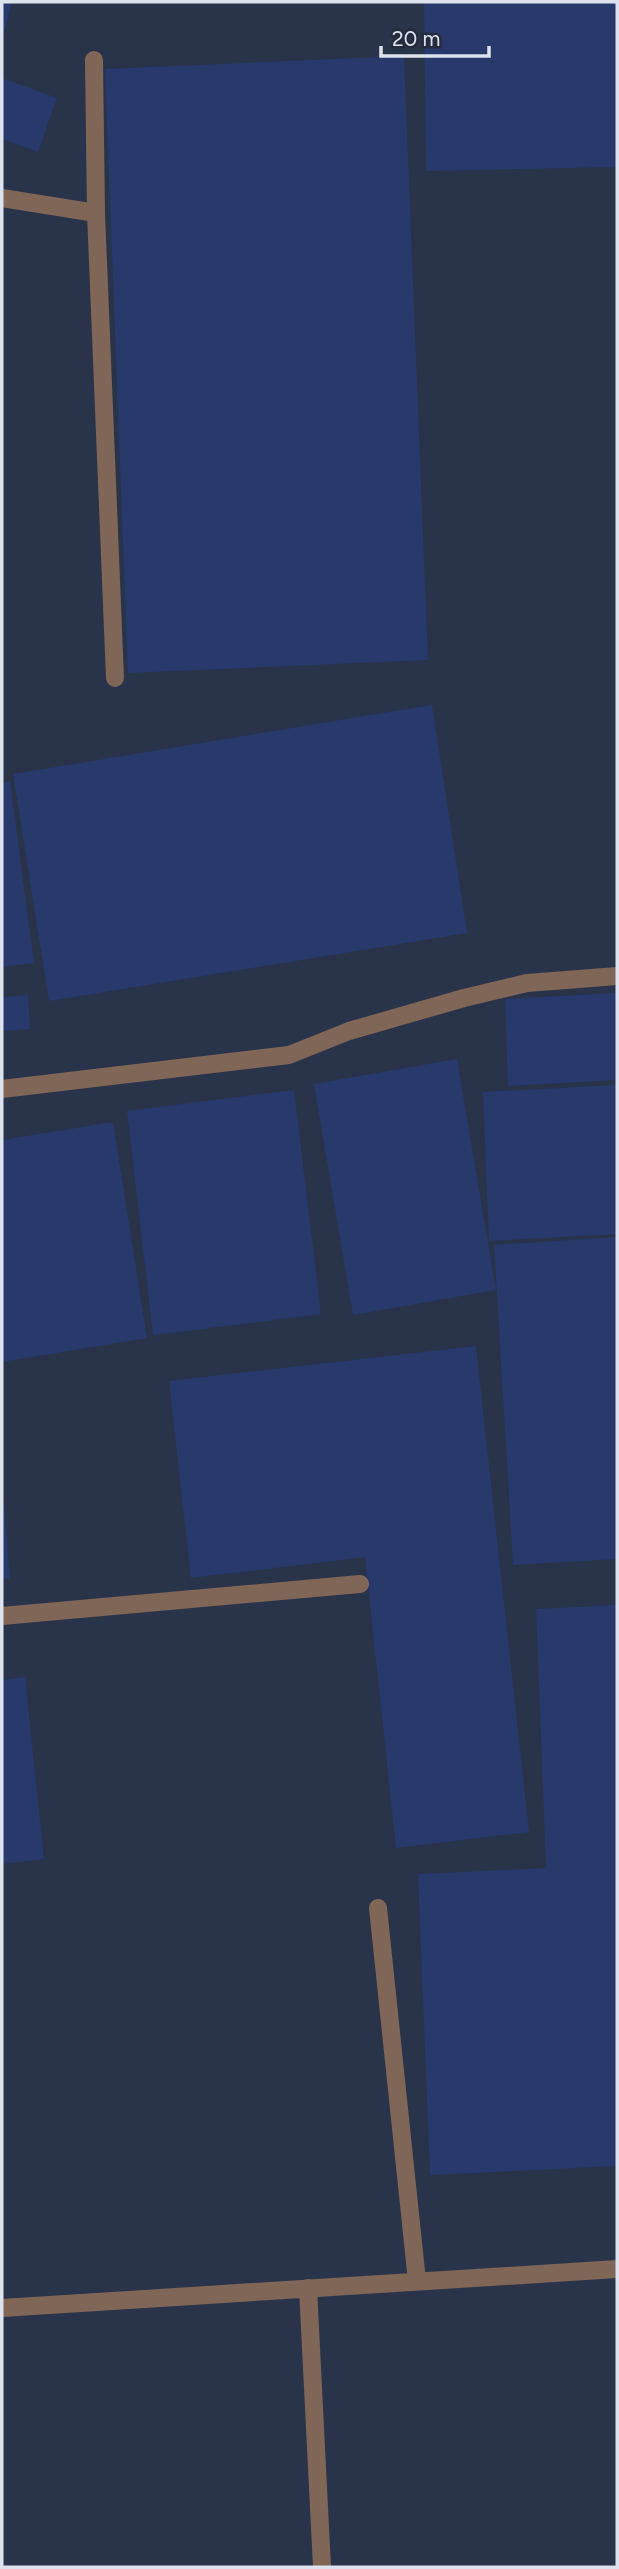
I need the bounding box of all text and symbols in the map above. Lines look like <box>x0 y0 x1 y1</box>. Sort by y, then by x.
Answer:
scale bar <box>381 14 490 58</box>
text: 20 m <box>392 26 440 51</box>

